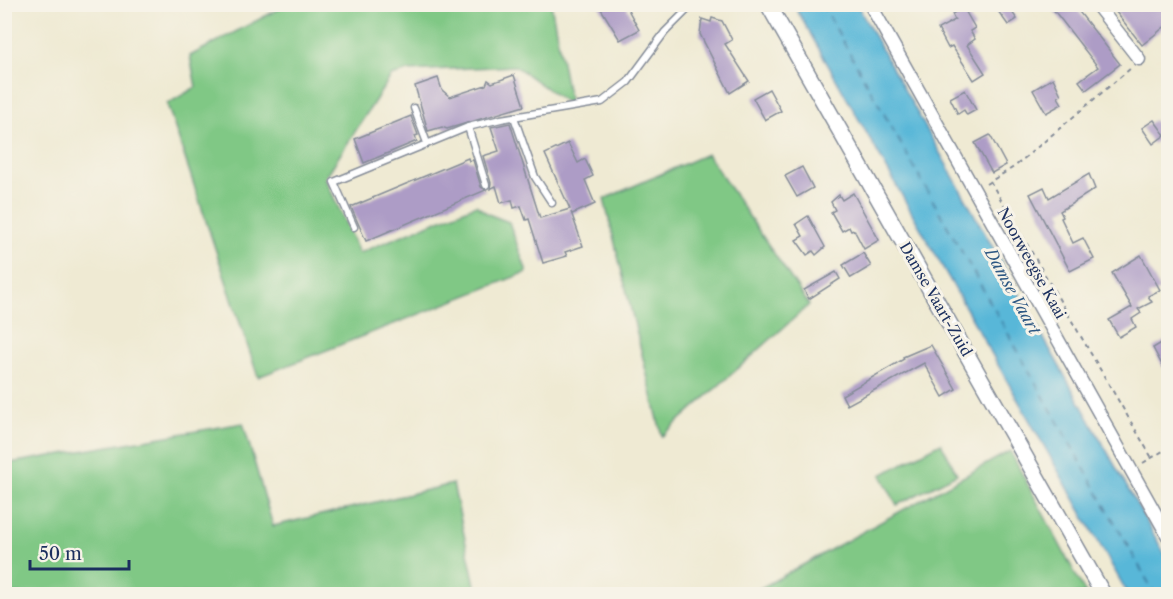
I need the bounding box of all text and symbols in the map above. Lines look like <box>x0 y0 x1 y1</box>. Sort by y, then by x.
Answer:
street label: Noorweegse Kaai <box>994 204 1071 322</box>
street label: Damse Vaart-Zuid <box>896 238 976 360</box>
water label: Damse Vaart <box>980 242 1046 339</box>
scale bar <box>30 533 129 571</box>
text: 50 m <box>39 543 82 565</box>

